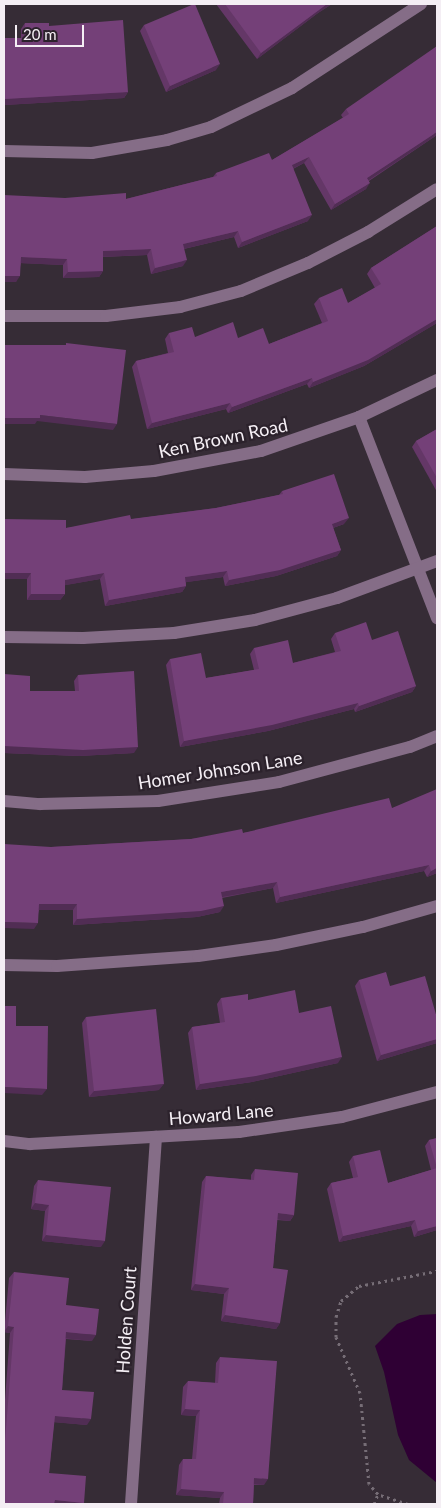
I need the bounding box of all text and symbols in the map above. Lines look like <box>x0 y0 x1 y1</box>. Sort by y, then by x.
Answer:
scale bar <box>18 15 86 47</box>
text: 20 m <box>23 25 57 43</box>
street label: Ken Brown Road <box>156 414 290 462</box>
street label: Homer Johnson Lane <box>136 746 304 794</box>
street label: Howard Lane <box>168 1099 274 1129</box>
street label: Holden Court <box>111 1266 141 1374</box>

